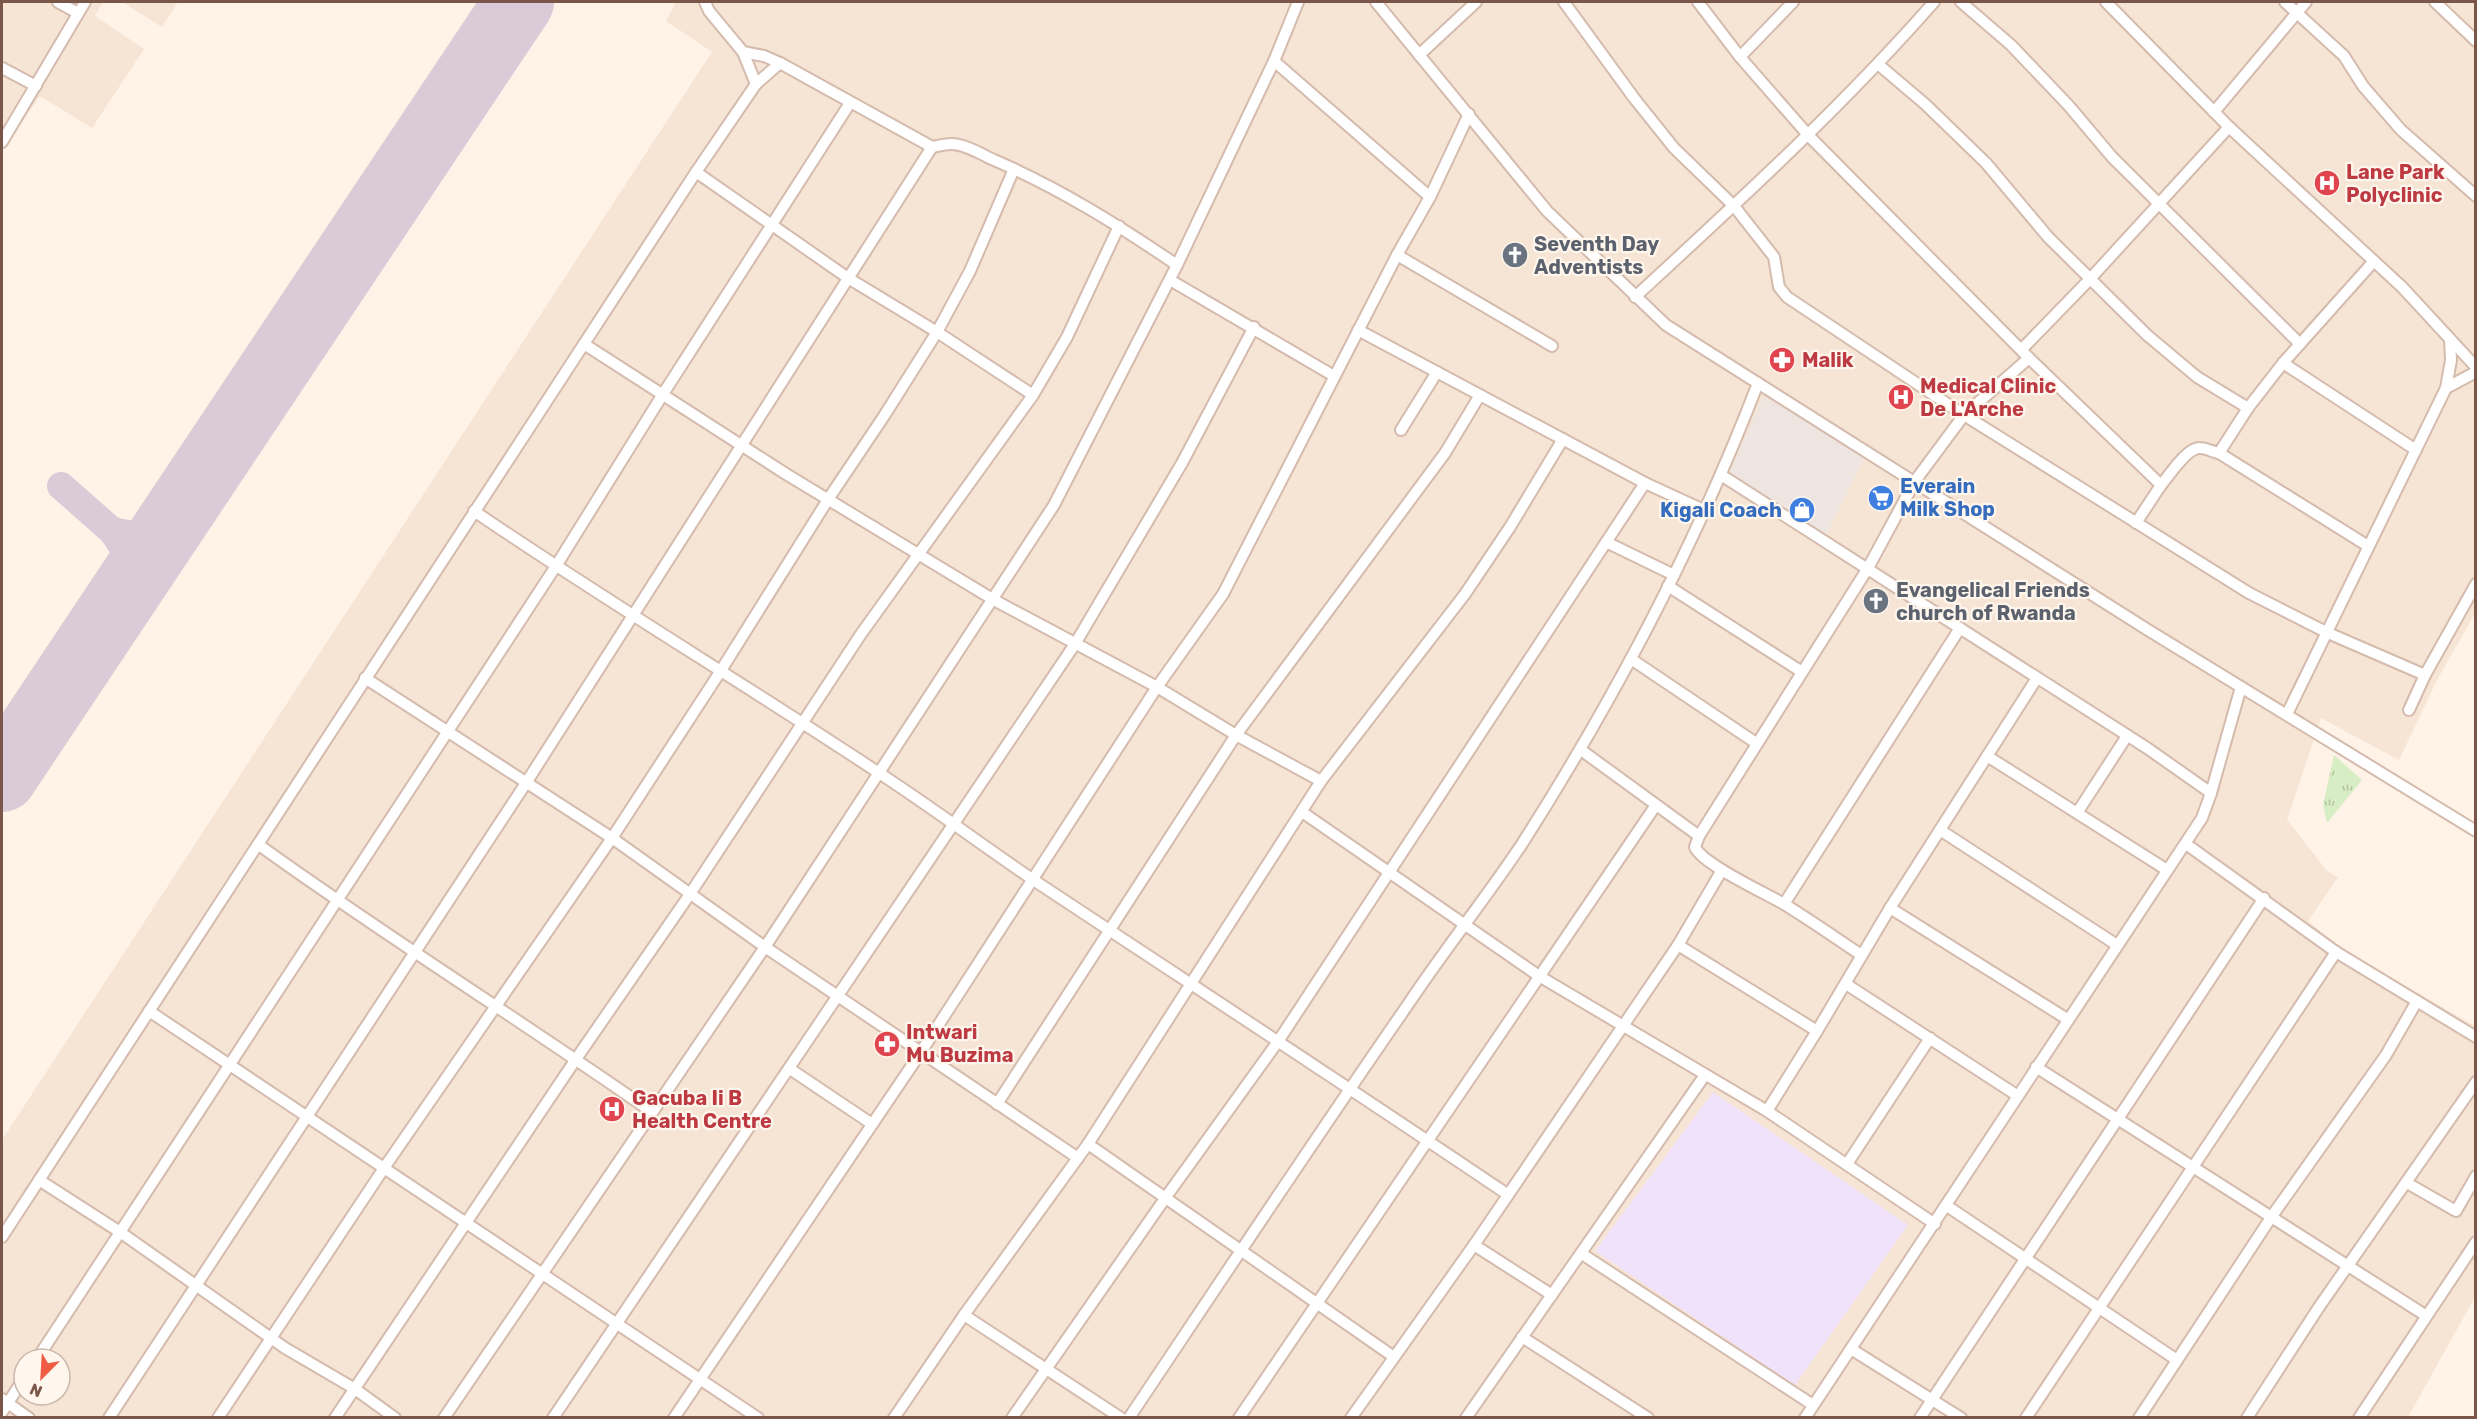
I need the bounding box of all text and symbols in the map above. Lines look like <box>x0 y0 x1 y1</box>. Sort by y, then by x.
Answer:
place label: Lane Park Polyclinic <box>2346 160 2445 207</box>
hospital icon: Lane Park Polyclinic <box>2312 168 2342 198</box>
place label: Seventh Day Adventists <box>1534 232 1659 279</box>
church icon: Seventh Day Adventists <box>1500 240 1530 270</box>
pharmacy icon: Malik <box>1767 345 1797 375</box>
place label: Malik <box>1802 348 1854 372</box>
place label: Medical Clinic De L'Arche <box>1920 374 2056 421</box>
hospital icon: Medical Clinic De L'Arche <box>1886 382 1916 412</box>
place label: Everain Milk Shop <box>1900 474 1995 521</box>
supermarket icon: Everain Milk Shop <box>1866 483 1896 513</box>
shop icon: Kigali Coach <box>1787 495 1817 525</box>
place label: Kigali Coach <box>1660 498 1782 522</box>
place label: Evangelical Friends church of Rwanda <box>1896 578 2090 625</box>
church icon: Evangelical Friends church of Rwanda <box>1861 586 1891 616</box>
place label: Intwari Mu Buzima <box>906 1020 1013 1067</box>
pharmacy icon: Intwari Mu Buzima <box>872 1029 902 1059</box>
place label: Gacuba Ii B Health Centre <box>632 1086 772 1133</box>
hospital icon: Gacuba Ii B Health Centre <box>597 1094 627 1124</box>
north arrow <box>12 1347 72 1407</box>
text: N <box>27 1379 45 1401</box>

